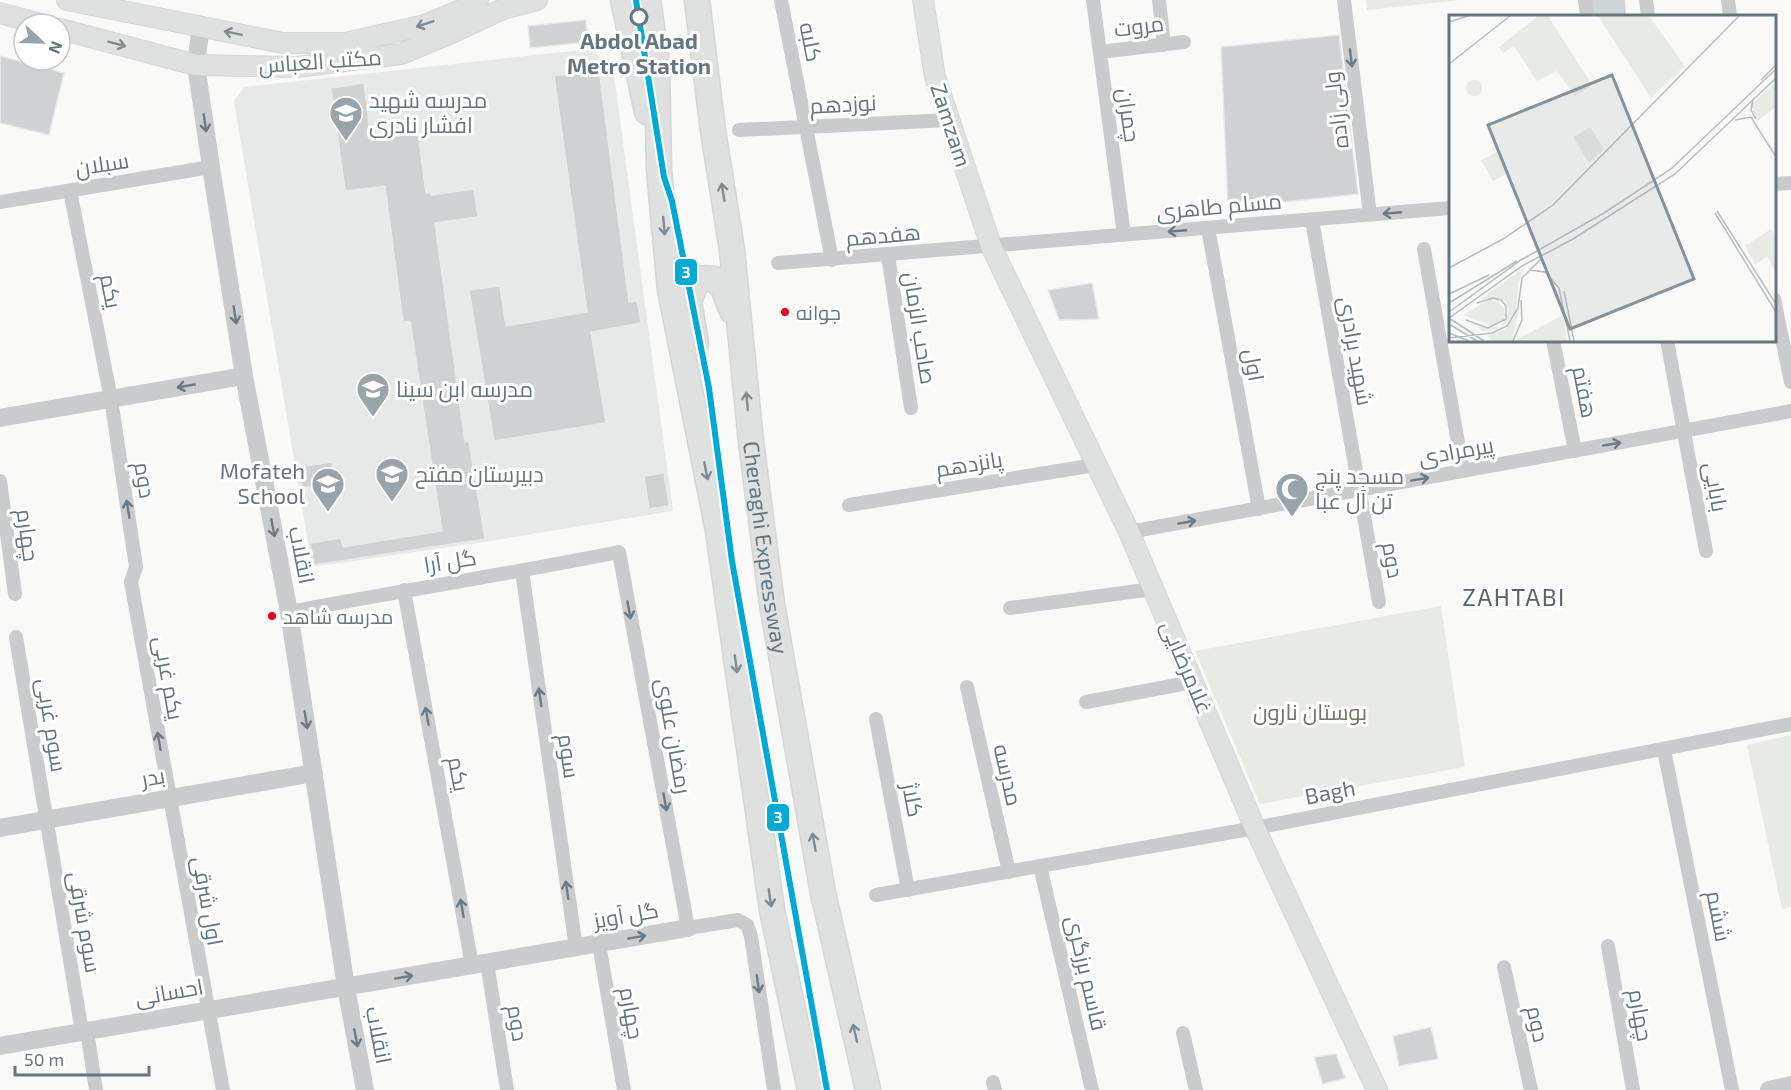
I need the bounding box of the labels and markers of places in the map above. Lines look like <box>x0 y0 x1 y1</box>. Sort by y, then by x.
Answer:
marker: Abdol Abad Metro Station <box>630 8 648 26</box>
place label: Abdol Abad Metro Station <box>567 27 711 78</box>
place label: مدرسه شهید افشار نادری <box>369 86 487 138</box>
school or university icon: مدرسه شهید افشار نادری <box>328 95 364 142</box>
place label: جوانه <box>796 300 841 325</box>
marker: جوانه <box>779 306 791 318</box>
school or university icon: مدرسه ابن سینا <box>355 371 391 418</box>
place label: مدرسه ابن سینا <box>396 375 533 403</box>
school or university icon: دبیرستان مفتح <box>374 456 410 503</box>
place label: Mofateh School <box>220 457 305 508</box>
place label: دبیرستان مفتح <box>415 460 544 489</box>
place label: مسجد پنج تن آل عبا <box>1315 462 1404 515</box>
school or university icon: Mofateh School <box>310 466 346 513</box>
mosque icon: مسجد پنج تن آل عبا <box>1274 471 1310 518</box>
place label: مدرسه شاهد <box>283 604 393 629</box>
marker: مدرسه شاهد <box>266 610 278 622</box>

